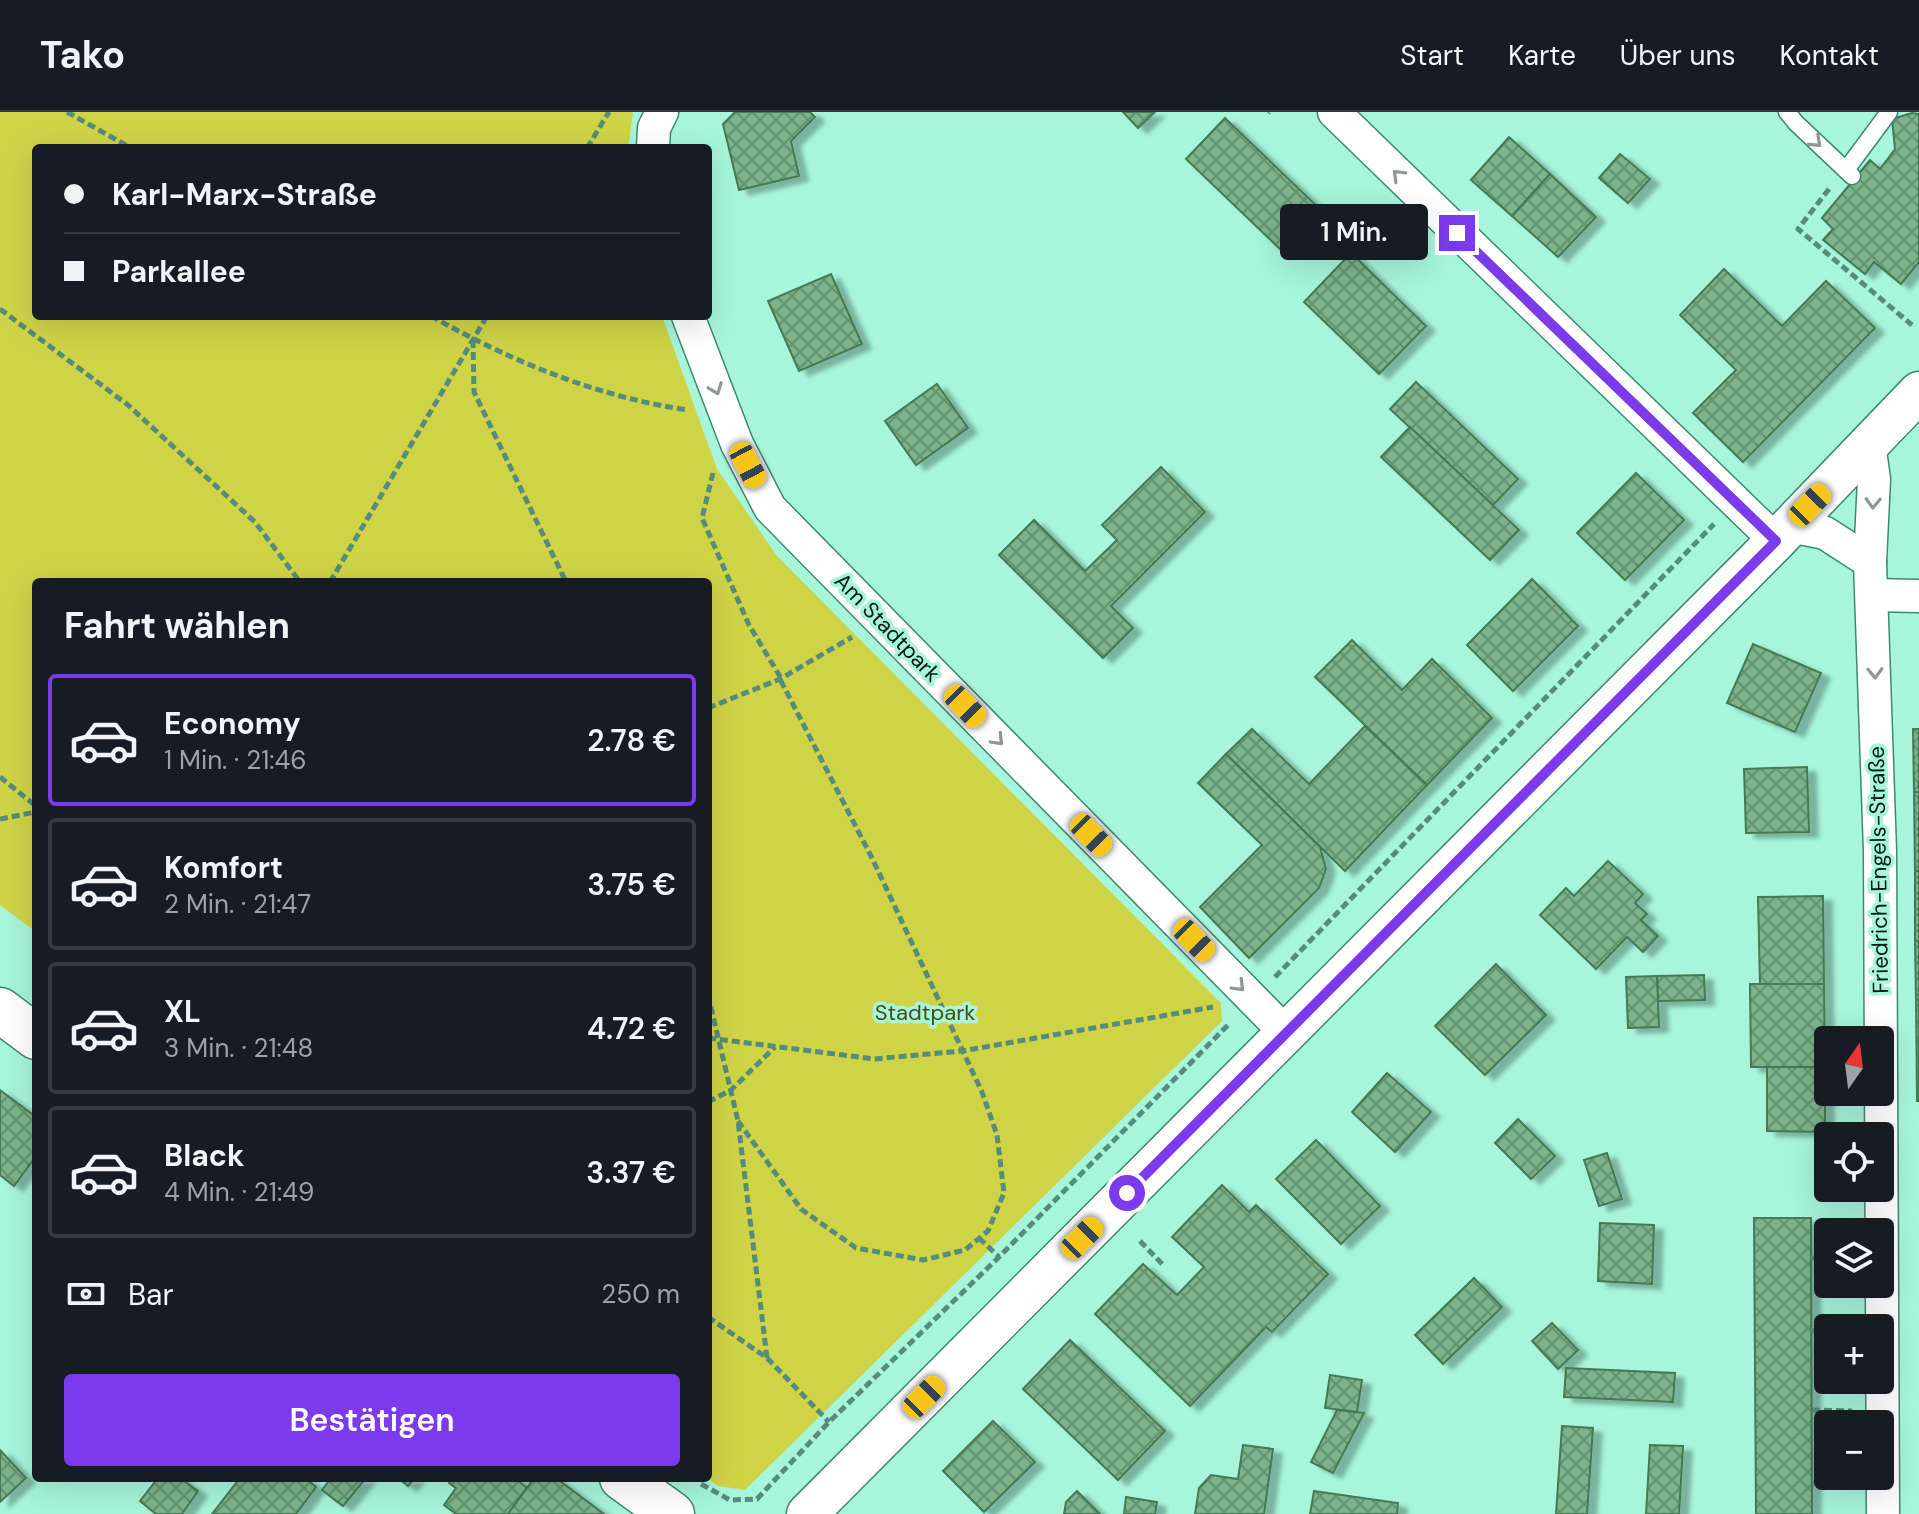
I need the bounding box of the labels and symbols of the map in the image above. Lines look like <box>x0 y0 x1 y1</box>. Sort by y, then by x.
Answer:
one-way arrow <box>1807 133 1821 147</box>
one-way arrow <box>1393 170 1407 184</box>
callout: 1 Min. <box>1281 205 1429 261</box>
route end <box>1439 215 1475 251</box>
one-way arrow <box>706 381 723 395</box>
car <box>726 438 770 492</box>
car <box>1785 479 1835 531</box>
one-way arrow <box>1864 497 1881 510</box>
street label: Am Stadtpark <box>828 567 947 688</box>
one-way arrow <box>1866 667 1883 680</box>
car <box>940 680 990 732</box>
one-way arrow <box>989 731 1003 745</box>
street label: Friedrich-Engels-Straße <box>1862 746 1895 994</box>
car <box>1066 809 1116 861</box>
car <box>1169 914 1219 966</box>
one-way arrow <box>1230 977 1244 991</box>
park label: Stadtpark <box>875 998 975 1027</box>
north arrow <box>1814 1026 1894 1106</box>
route start <box>1109 1175 1145 1211</box>
car <box>1057 1213 1107 1263</box>
car <box>899 1372 949 1422</box>

